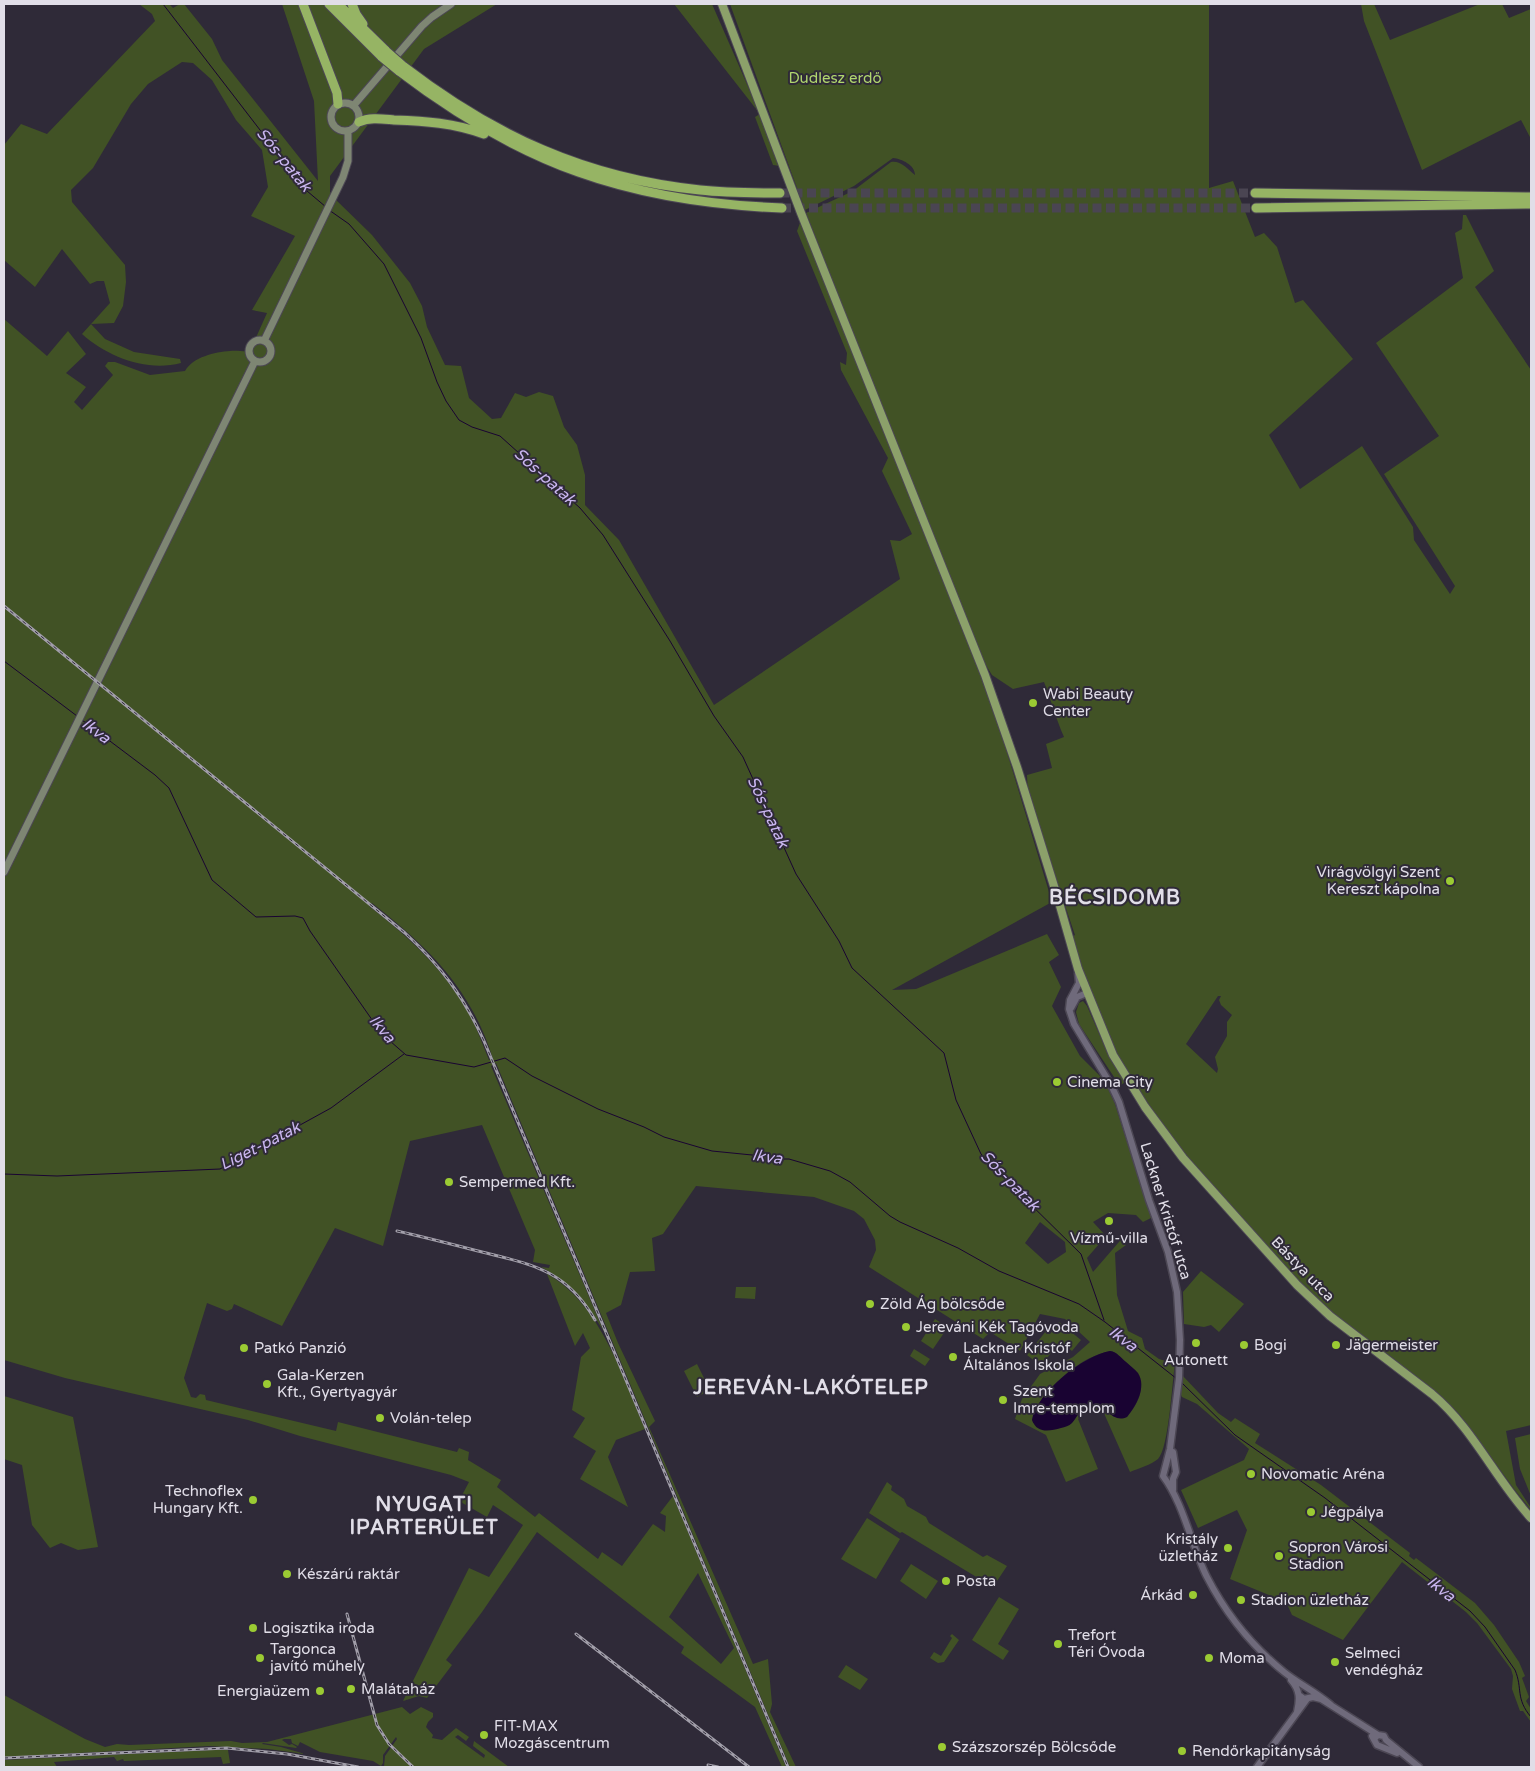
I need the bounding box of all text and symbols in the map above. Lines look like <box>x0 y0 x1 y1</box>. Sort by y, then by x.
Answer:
park label: Dudlesz erdő <box>788 69 882 87</box>
water label: Sós-patak <box>252 124 317 197</box>
water label: Sós-patak <box>510 444 581 511</box>
place label: Wabi Beauty Center <box>1043 685 1133 720</box>
marker: Wabi Beauty Center <box>1027 697 1039 709</box>
water label: Ikva <box>78 714 115 749</box>
water label: Sós-patak <box>743 773 794 852</box>
place label: Virágvölgyi Szent Kereszt kápolna <box>1317 863 1440 898</box>
marker: Virágvölgyi Szent Kereszt kápolna <box>1444 875 1456 887</box>
district label: BÉCSIDOMB <box>1049 884 1181 910</box>
water label: Ikva <box>365 1011 400 1048</box>
place label: Cinema City <box>1067 1073 1153 1091</box>
marker: Cinema City <box>1051 1076 1063 1088</box>
water label: Liget-patak <box>216 1117 305 1175</box>
street label: Lackner Kristóf utca <box>1137 1140 1195 1282</box>
water label: Ikva <box>751 1145 784 1169</box>
water label: Sós-patak <box>976 1147 1045 1216</box>
place label: Sempermed Kft. <box>459 1173 575 1191</box>
marker: Sempermed Kft. <box>443 1176 455 1188</box>
marker: Vízmű-villa <box>1103 1215 1115 1227</box>
place label: Vízmű-villa <box>1070 1229 1148 1247</box>
street label: Bástya utca <box>1268 1233 1338 1305</box>
place label: Zöld Ág bölcsőde <box>880 1295 1005 1313</box>
marker: Zöld Ág bölcsőde <box>864 1298 876 1310</box>
place label: Jereváni Kék Tagóvoda <box>916 1318 1079 1336</box>
marker: Jereváni Kék Tagóvoda <box>900 1321 912 1333</box>
water label: Ikva <box>1105 1322 1142 1357</box>
place label: Bogi <box>1254 1336 1287 1354</box>
place label: Jägermeister <box>1346 1336 1438 1354</box>
marker: Autonett <box>1190 1337 1202 1349</box>
place label: Patkó Panzió <box>254 1339 346 1357</box>
place label: Lackner Kristóf Általános Iskola <box>963 1339 1074 1374</box>
marker: Bogi <box>1238 1339 1250 1351</box>
marker: Jägermeister <box>1330 1339 1342 1351</box>
marker: Patkó Panzió <box>238 1342 250 1354</box>
marker: Lackner Kristóf Általános Iskola <box>947 1351 959 1363</box>
place label: Autonett <box>1164 1351 1228 1369</box>
place label: Gala-Kerzen Kft., Gyertyagyár <box>277 1366 398 1401</box>
district label: JEREVÁN-LAKÓTELEP <box>692 1374 929 1400</box>
marker: Gala-Kerzen Kft., Gyertyagyár <box>261 1378 273 1390</box>
place label: Szent Imre-templom <box>1013 1382 1115 1417</box>
marker: Szent Imre-templom <box>997 1394 1009 1406</box>
place label: Volán-telep <box>390 1409 472 1427</box>
marker: Volán-telep <box>374 1412 386 1424</box>
place label: Novomatic Aréna <box>1261 1465 1385 1483</box>
marker: Novomatic Aréna <box>1245 1468 1257 1480</box>
place label: Technoflex Hungary Kft. <box>153 1482 243 1517</box>
district label: NYUGATI IPARTERÜLET <box>349 1493 499 1540</box>
marker: Technoflex Hungary Kft. <box>247 1494 259 1506</box>
place label: Jégpálya <box>1321 1503 1384 1521</box>
marker: Jégpálya <box>1305 1506 1317 1518</box>
place label: Kristály üzletház <box>1158 1530 1218 1565</box>
place label: Sopron Városi Stadion <box>1289 1538 1388 1573</box>
marker: Kristály üzletház <box>1222 1542 1234 1554</box>
marker: Sopron Városi Stadion <box>1273 1550 1285 1562</box>
place label: Készárú raktár <box>297 1565 400 1583</box>
marker: Készárú raktár <box>281 1568 293 1580</box>
place label: Posta <box>956 1572 996 1590</box>
water label: Ikva <box>1423 1572 1460 1607</box>
marker: Posta <box>940 1575 952 1587</box>
place label: Árkád <box>1140 1586 1183 1604</box>
marker: Árkád <box>1187 1589 1199 1601</box>
place label: Stadion üzletház <box>1251 1591 1369 1609</box>
marker: Stadion üzletház <box>1235 1594 1247 1606</box>
place label: Logisztika iroda <box>263 1619 375 1637</box>
marker: Logisztika iroda <box>247 1622 259 1634</box>
place label: Trefort Téri Óvoda <box>1068 1626 1145 1661</box>
marker: Trefort Téri Óvoda <box>1052 1638 1064 1650</box>
place label: Targonca javító műhely <box>269 1640 365 1675</box>
place label: Selmeci vendégház <box>1345 1644 1423 1679</box>
place label: Moma <box>1219 1649 1265 1667</box>
marker: Targonca javító műhely <box>254 1652 266 1664</box>
marker: Moma <box>1203 1652 1215 1664</box>
marker: Selmeci vendégház <box>1329 1656 1341 1668</box>
place label: Malátaház <box>361 1680 435 1698</box>
place label: Energiaüzem <box>217 1682 310 1700</box>
marker: Malátaház <box>345 1683 357 1695</box>
marker: Energiaüzem <box>314 1685 326 1697</box>
place label: FIT-MAX Mozgáscentrum <box>494 1717 610 1752</box>
marker: FIT-MAX Mozgáscentrum <box>478 1729 490 1741</box>
place label: Százszorszép Bölcsőde <box>952 1738 1116 1756</box>
marker: Százszorszép Bölcsőde <box>936 1741 948 1753</box>
place label: Rendőrkapitányság <box>1192 1742 1331 1760</box>
marker: Rendőrkapitányság <box>1176 1745 1188 1757</box>

